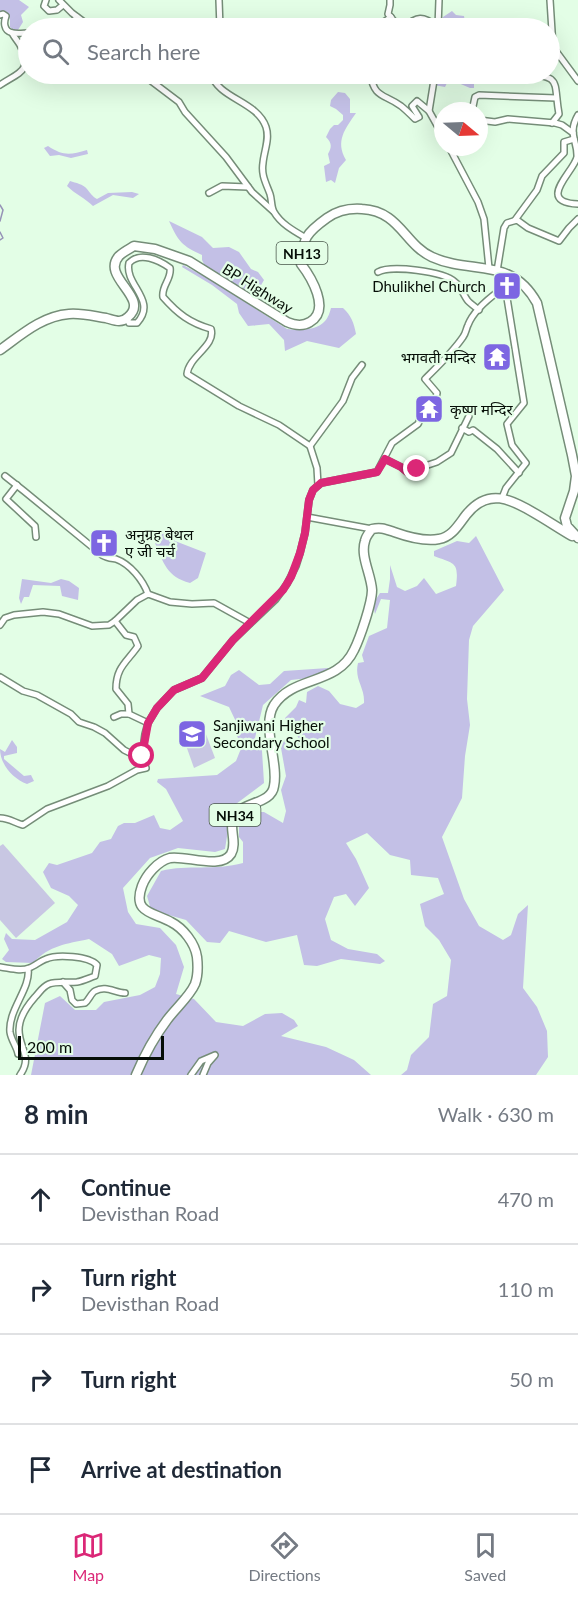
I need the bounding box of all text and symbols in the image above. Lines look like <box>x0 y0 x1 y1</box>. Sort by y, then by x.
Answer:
search box <box>18 18 560 84</box>
icon: search <box>39 35 72 68</box>
text: Search here <box>87 38 200 65</box>
north arrow <box>434 102 488 156</box>
road number: NH13 <box>276 242 328 264</box>
street label: BP Highway <box>219 259 297 317</box>
church icon: Dhulikhel Church <box>491 270 523 302</box>
place label: Dhulikhel Church <box>372 277 486 295</box>
temple icon: भगवती मन्दिर <box>481 341 513 373</box>
place label: भगवती मन्दिर <box>401 348 477 366</box>
temple icon: कृष्ण मन्दिर <box>413 393 445 425</box>
place label: कृष्ण मन्दिर <box>450 400 513 420</box>
route end <box>403 455 429 481</box>
place label: अनुग्रह बेथल ए जी चर्च <box>125 525 194 560</box>
church icon: अनुग्रह बेथल ए जी चर्च <box>88 527 120 559</box>
place label: Sanjiwani Higher Secondary School <box>213 716 330 751</box>
school or university icon: Sanjiwani Higher Secondary School <box>176 718 208 750</box>
route start <box>128 742 154 768</box>
road number: NH34 <box>210 804 260 826</box>
scale bar <box>18 1033 164 1060</box>
text: 200 m <box>27 1037 72 1056</box>
text: 8 min <box>24 1098 88 1130</box>
text: Walk · 630 m <box>438 1102 554 1126</box>
text: Continue <box>81 1174 171 1201</box>
icon: ahead <box>24 1183 57 1216</box>
text: 470 m <box>498 1187 554 1211</box>
text: Devisthan Road <box>81 1201 219 1225</box>
text: Turn right <box>81 1264 176 1291</box>
icon: right <box>24 1273 57 1306</box>
text: 110 m <box>498 1277 554 1301</box>
text: Devisthan Road <box>81 1291 219 1315</box>
icon: right <box>24 1363 57 1396</box>
text: Turn right <box>81 1366 176 1393</box>
text: 50 m <box>509 1367 554 1391</box>
icon: arrive <box>24 1453 57 1486</box>
text: Arrive at destination <box>81 1456 282 1483</box>
tab: Map <box>72 1529 105 1584</box>
tab: Directions <box>248 1529 321 1584</box>
tab: Saved <box>464 1529 506 1584</box>

